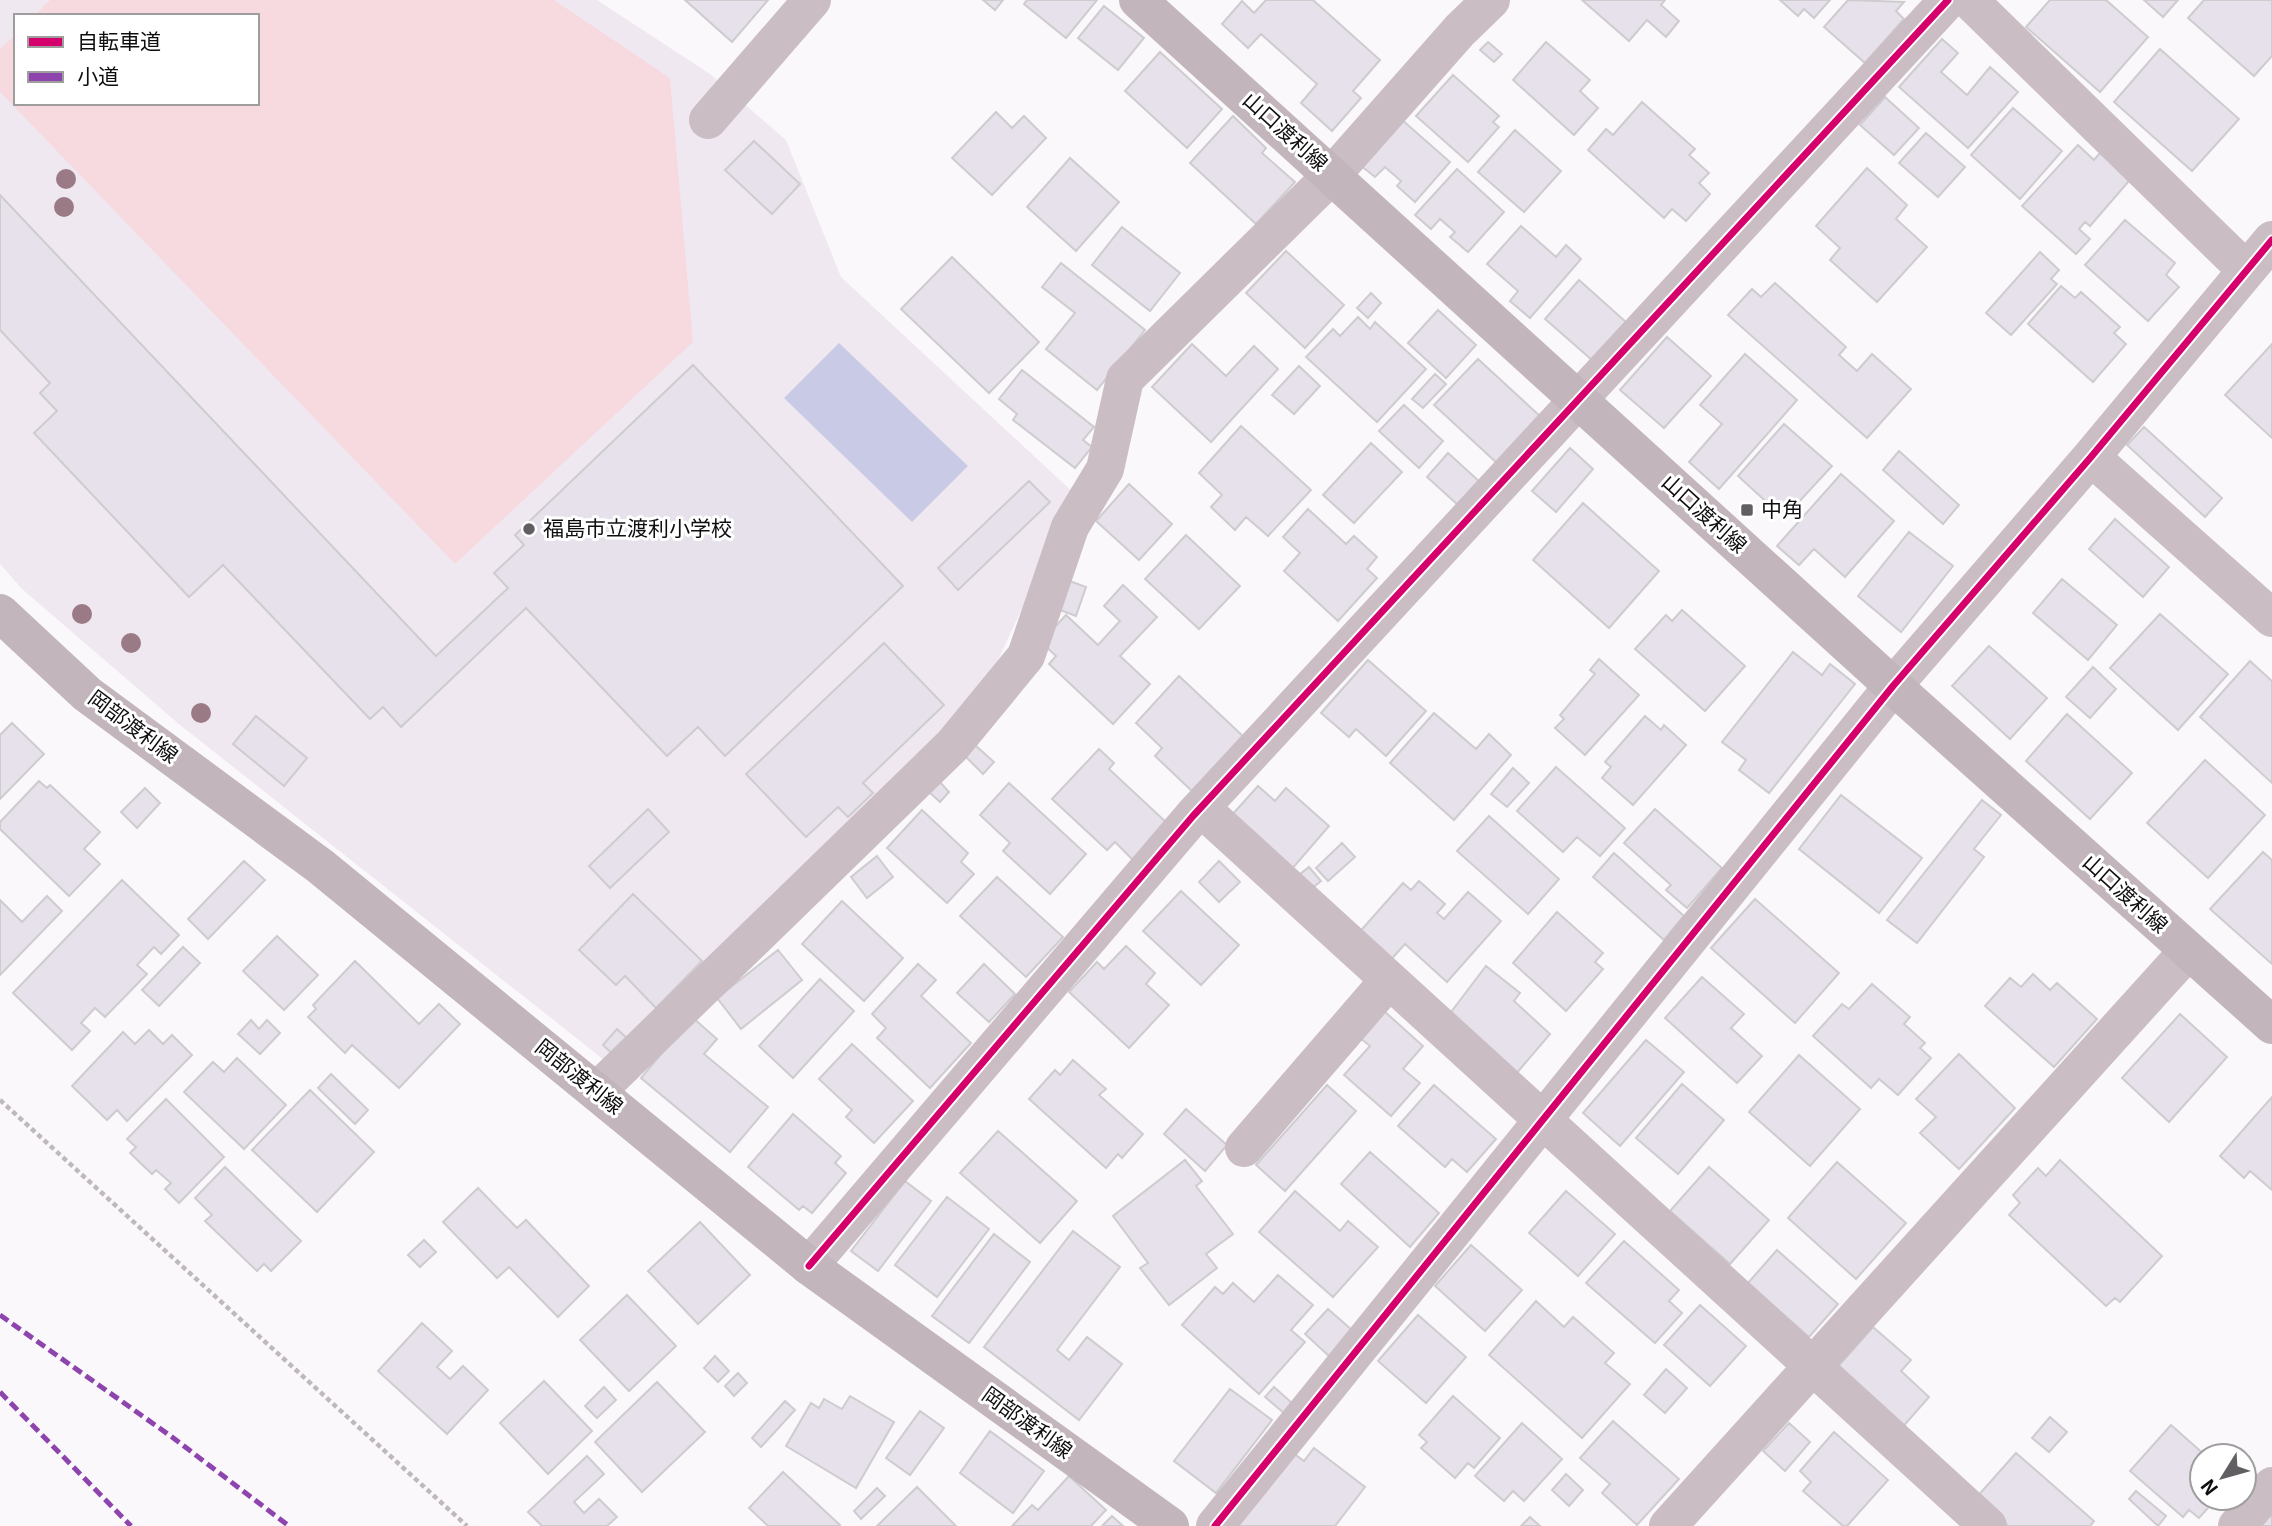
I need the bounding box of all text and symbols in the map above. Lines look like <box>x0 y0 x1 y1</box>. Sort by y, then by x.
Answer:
legend <box>14 14 259 105</box>
text: 自転車道 <box>77 25 161 55</box>
text: 小道 <box>77 60 119 90</box>
street label: 山口渡利線 <box>1237 84 1335 177</box>
street label: 山口渡利線 <box>1656 466 1754 559</box>
place label: 中角 <box>1761 493 1803 523</box>
marker: 中角 <box>1739 502 1755 518</box>
place label: 福島市立渡利小学校 <box>543 512 732 542</box>
marker: 福島市立渡利小学校 <box>521 521 537 537</box>
street label: 岡部渡利線 <box>83 682 185 769</box>
street label: 山口渡利線 <box>2077 846 2175 939</box>
street label: 岡部渡利線 <box>530 1031 630 1120</box>
street label: 岡部渡利線 <box>977 1378 1079 1464</box>
north arrow <box>2188 1442 2258 1512</box>
text: N <box>2193 1474 2223 1502</box>

